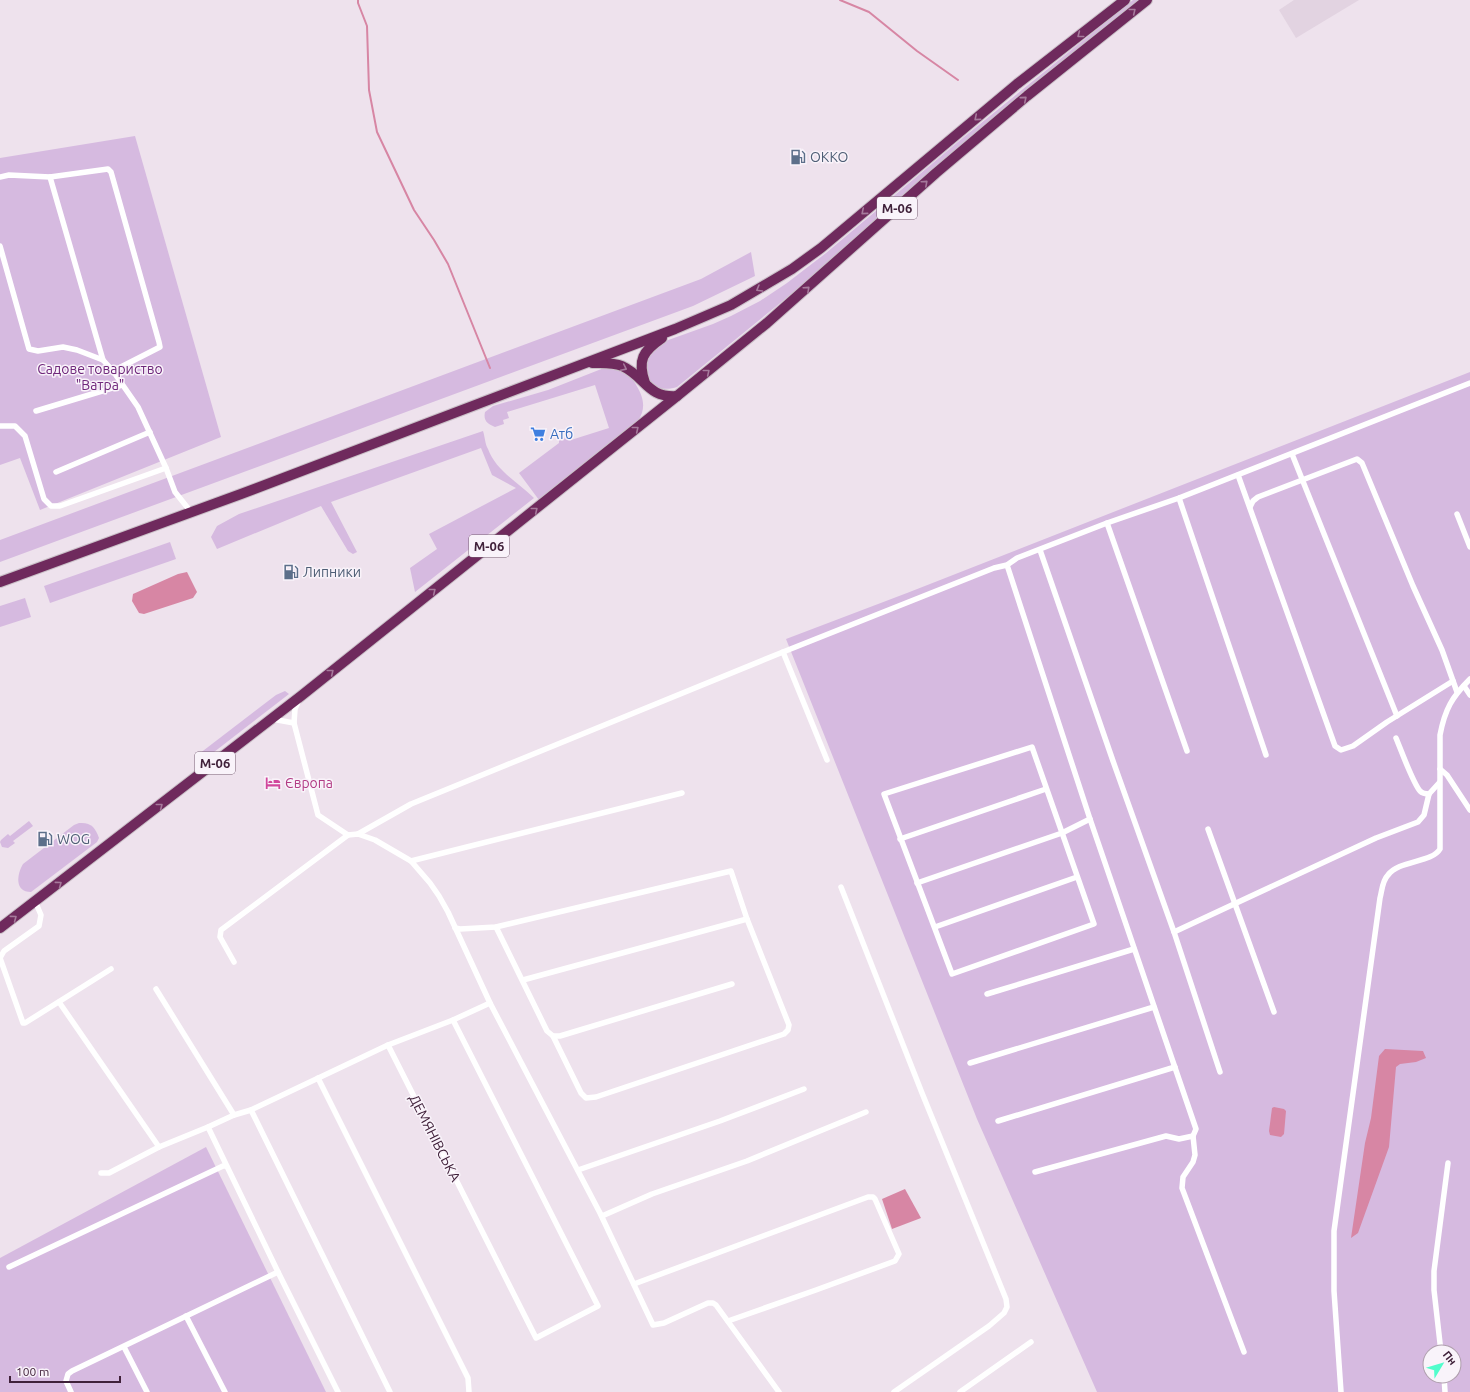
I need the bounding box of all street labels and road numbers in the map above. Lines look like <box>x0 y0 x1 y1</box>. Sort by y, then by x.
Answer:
road number: М-06 <box>877 197 917 219</box>
road number: М-06 <box>469 535 509 557</box>
road number: М-06 <box>195 752 235 774</box>
street label: ДЕМЯНІВСЬКА <box>406 1092 464 1184</box>

